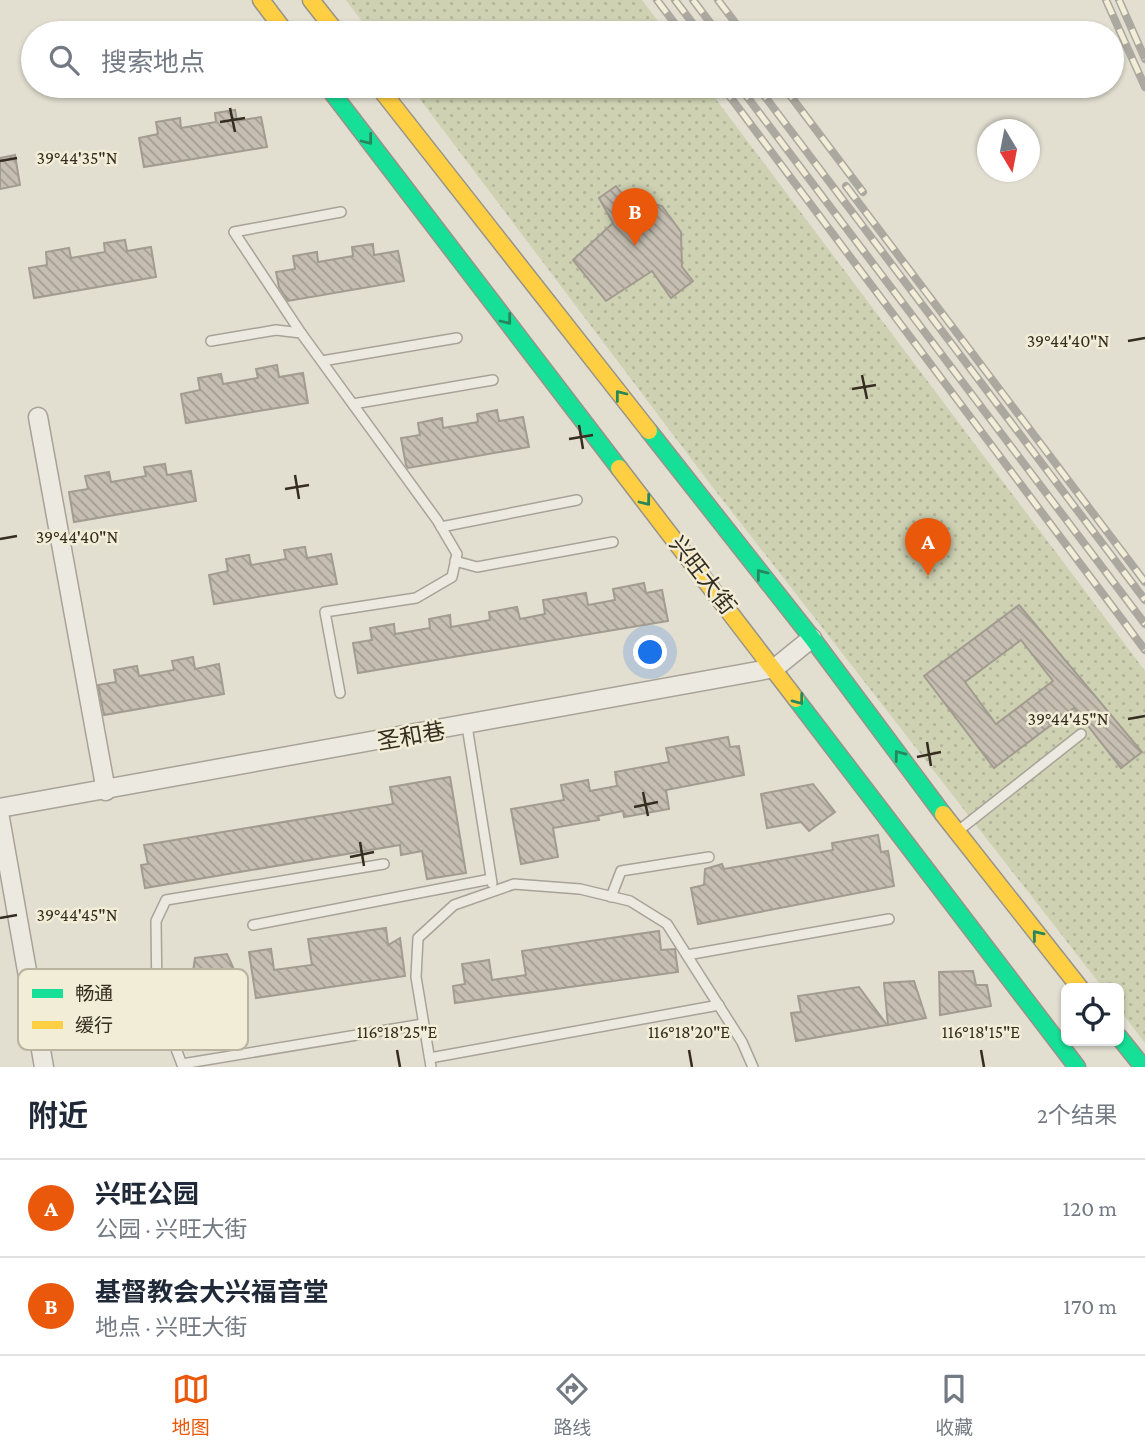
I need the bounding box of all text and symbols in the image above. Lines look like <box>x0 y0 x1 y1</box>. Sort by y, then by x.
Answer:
search box <box>21 21 1124 98</box>
icon: search <box>45 41 83 79</box>
text: 搜索地点 <box>101 48 205 77</box>
north arrow <box>977 119 1040 182</box>
one-way arrow <box>360 132 373 145</box>
text: 39°44'35"N <box>36 148 118 168</box>
pin: B <box>612 188 658 246</box>
one-way arrow <box>499 312 511 325</box>
text: 39°44'40"N <box>1027 331 1109 351</box>
one-way arrow <box>616 390 629 402</box>
one-way arrow <box>637 493 650 505</box>
pin: A <box>905 518 951 576</box>
text: 39°44'40"N <box>36 527 118 547</box>
street label: 兴旺大街 <box>664 531 742 619</box>
one-way arrow <box>756 569 769 581</box>
your location <box>633 635 667 669</box>
one-way arrow <box>791 693 803 705</box>
text: 39°44'45"N <box>1027 709 1109 729</box>
street label: 圣和巷 <box>375 717 447 755</box>
one-way arrow <box>894 750 907 763</box>
text: 39°44'45"N <box>36 905 118 925</box>
one-way arrow <box>1033 930 1046 943</box>
legend <box>18 969 248 1050</box>
text: 畅通 <box>75 983 113 1004</box>
map controls <box>1061 983 1124 1046</box>
button: locate <box>1061 983 1124 1046</box>
text: 缓行 <box>75 1015 113 1036</box>
text: 116°18'25"E <box>357 1022 438 1042</box>
text: 116°18'20"E <box>648 1022 730 1042</box>
text: 116°18'15"E <box>942 1022 1020 1042</box>
text: 附近 <box>28 1099 88 1132</box>
text: 2个结果 <box>1037 1102 1117 1128</box>
text: 兴旺公园 <box>95 1180 199 1209</box>
text: A <box>44 1195 58 1221</box>
text: 120 m <box>1063 1195 1117 1221</box>
text: 公园 · 兴旺大街 <box>95 1216 247 1242</box>
text: 基督教会大兴福音堂 <box>95 1278 329 1307</box>
text: B <box>44 1293 58 1319</box>
text: 170 m <box>1063 1293 1117 1319</box>
text: 地点 · 兴旺大街 <box>95 1314 247 1340</box>
tab: 地图 <box>172 1370 210 1439</box>
tab: 路线 <box>553 1370 591 1439</box>
tab: 收藏 <box>935 1370 973 1439</box>

